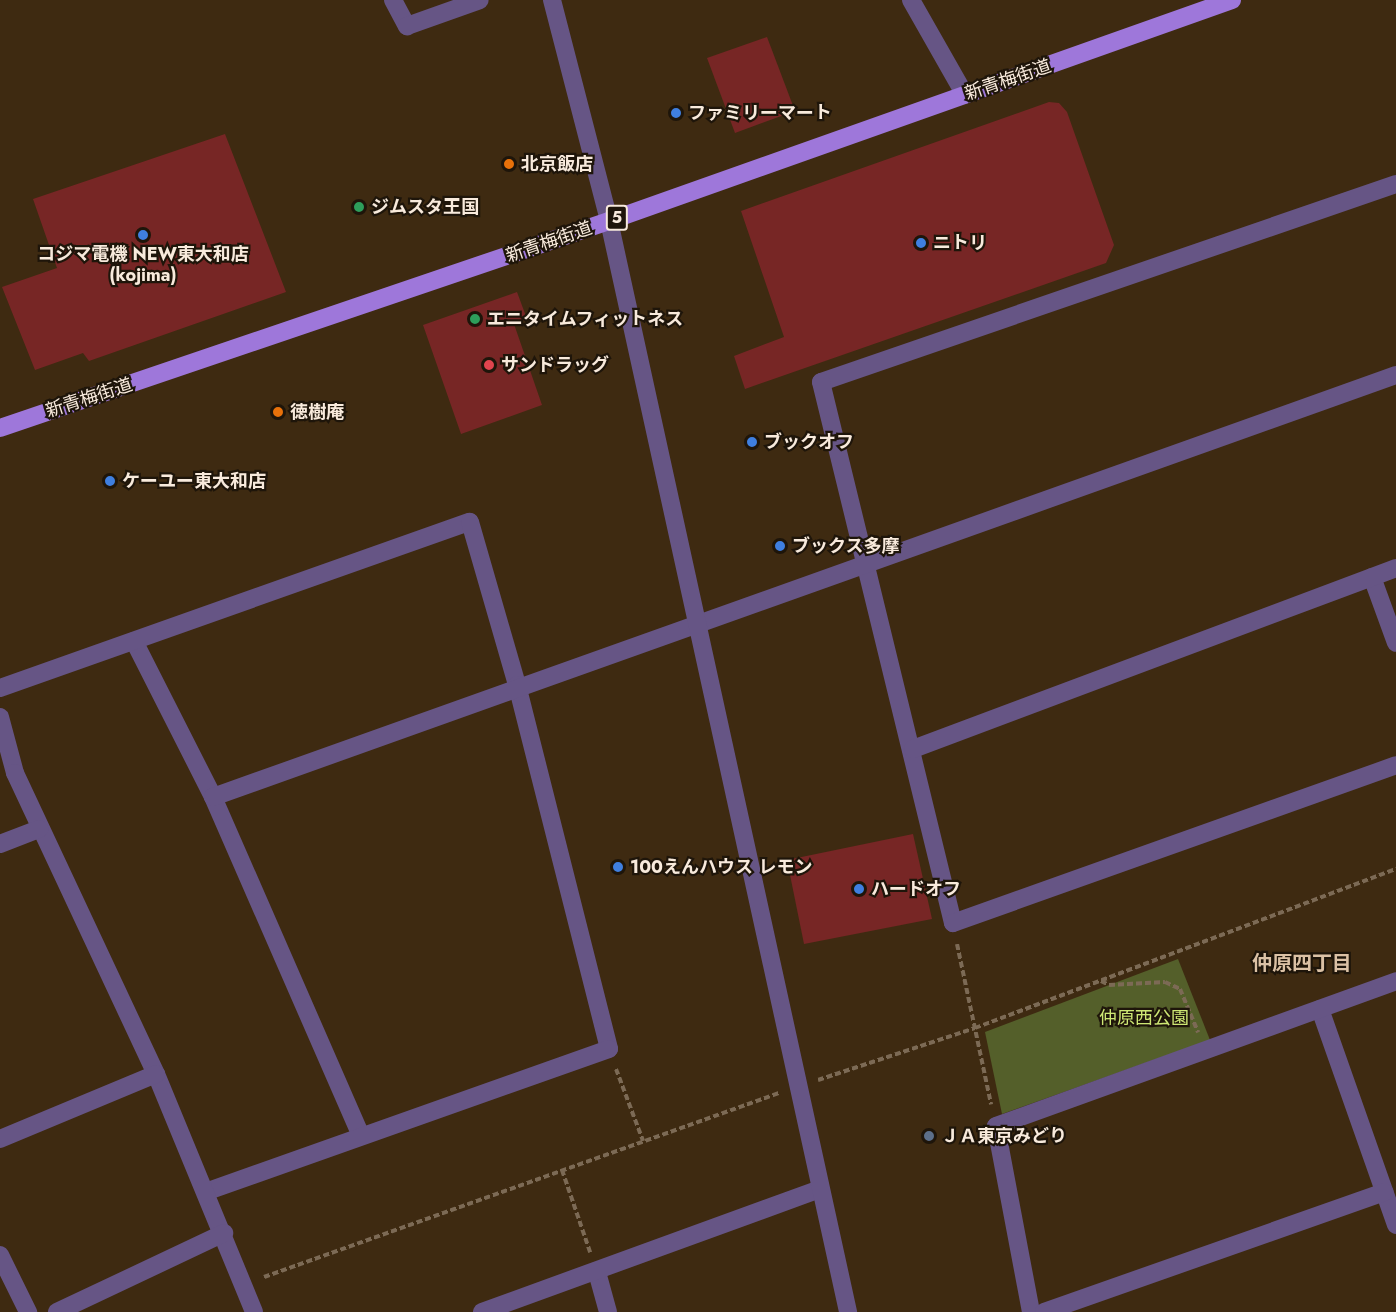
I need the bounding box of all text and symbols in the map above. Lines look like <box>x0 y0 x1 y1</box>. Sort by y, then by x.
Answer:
street label: 新青梅街道 <box>962 55 1054 105</box>
place label: ファミリーマート <box>688 102 832 124</box>
marker: ファミリーマート <box>669 106 683 120</box>
place label: 北京飯店 <box>521 153 593 175</box>
marker: 北京飯店 <box>502 157 516 171</box>
place label: ジムスタ王国 <box>371 196 479 218</box>
marker: ジムスタ王国 <box>352 200 366 214</box>
road number: 5 <box>605 205 629 231</box>
street label: 新青梅街道 <box>503 217 595 267</box>
marker: コジマ電機 NEW東大和店 (kojima) <box>136 228 150 242</box>
place label: ニトリ <box>933 232 987 254</box>
marker: ニトリ <box>914 236 928 250</box>
place label: コジマ電機 NEW東大和店 (kojima) <box>37 244 249 286</box>
place label: エニタイムフィットネス <box>487 308 685 330</box>
marker: エニタイムフィットネス <box>468 312 482 326</box>
place label: サンドラッグ <box>501 354 609 376</box>
marker: サンドラッグ <box>482 358 496 372</box>
street label: 新青梅街道 <box>43 374 135 422</box>
place label: 徳樹庵 <box>290 401 344 423</box>
marker: 徳樹庵 <box>271 405 285 419</box>
place label: ブックオフ <box>764 431 854 453</box>
marker: ブックオフ <box>745 435 759 449</box>
place label: ケーユー東大和店 <box>122 470 266 492</box>
marker: ケーユー東大和店 <box>103 474 117 488</box>
place label: ブックス多摩 <box>792 535 900 557</box>
marker: ブックス多摩 <box>773 539 787 553</box>
place label: 100えんハウス レモン <box>630 856 812 878</box>
marker: 100えんハウス レモン <box>611 860 625 874</box>
place label: ハードオフ <box>871 878 961 900</box>
marker: ハードオフ <box>852 882 866 896</box>
district label: 仲原四丁目 <box>1252 951 1352 975</box>
park label: 仲原西公園 <box>1099 1007 1189 1029</box>
place label: ＪＡ東京みどり <box>941 1125 1067 1147</box>
marker: ＪＡ東京みどり <box>922 1129 936 1143</box>

